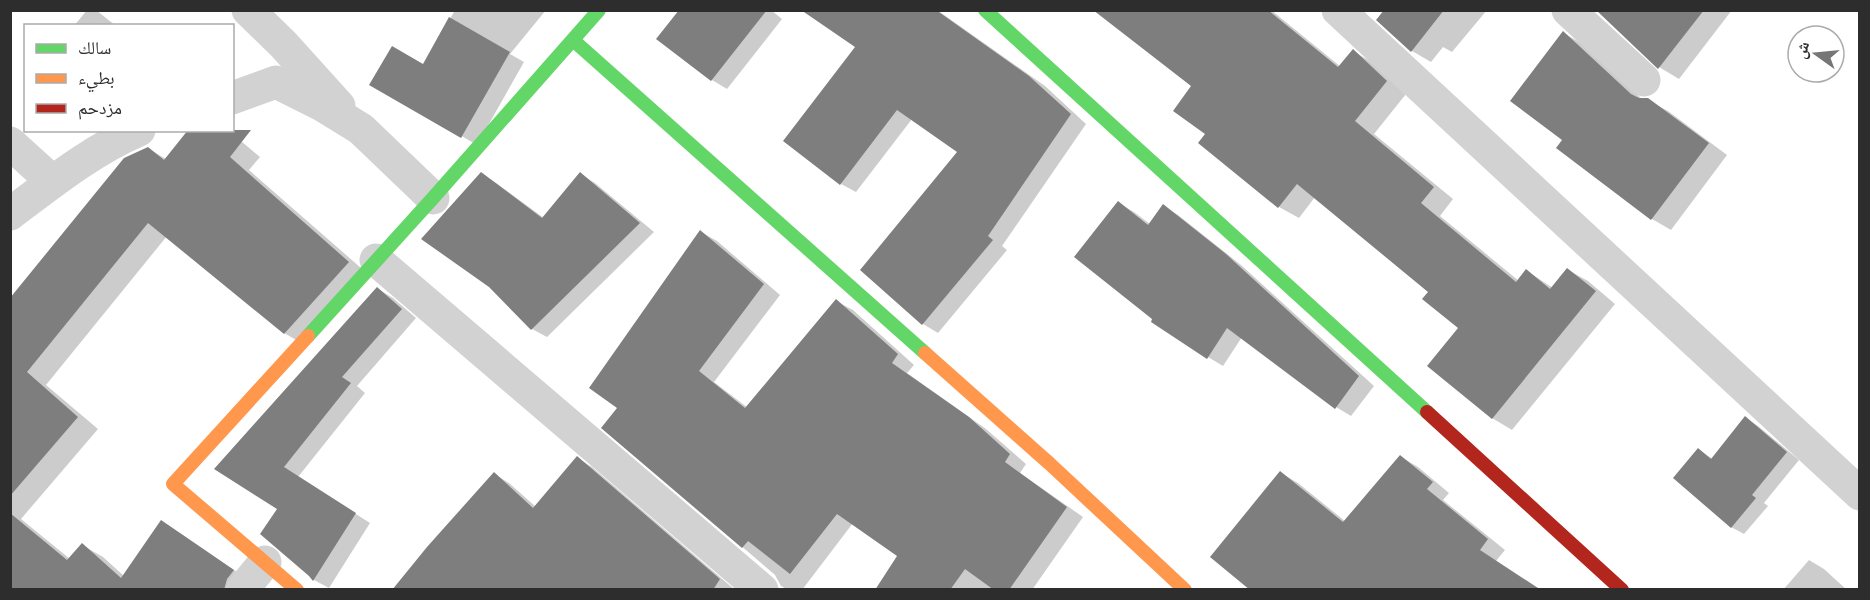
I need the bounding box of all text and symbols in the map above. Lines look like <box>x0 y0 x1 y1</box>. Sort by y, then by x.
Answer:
legend <box>24 24 234 132</box>
north arrow <box>1786 24 1846 84</box>
text: سالك <box>78 37 111 59</box>
text: ش <box>1791 40 1813 61</box>
text: بطيء <box>78 67 115 93</box>
text: مزدحم <box>78 97 122 120</box>

